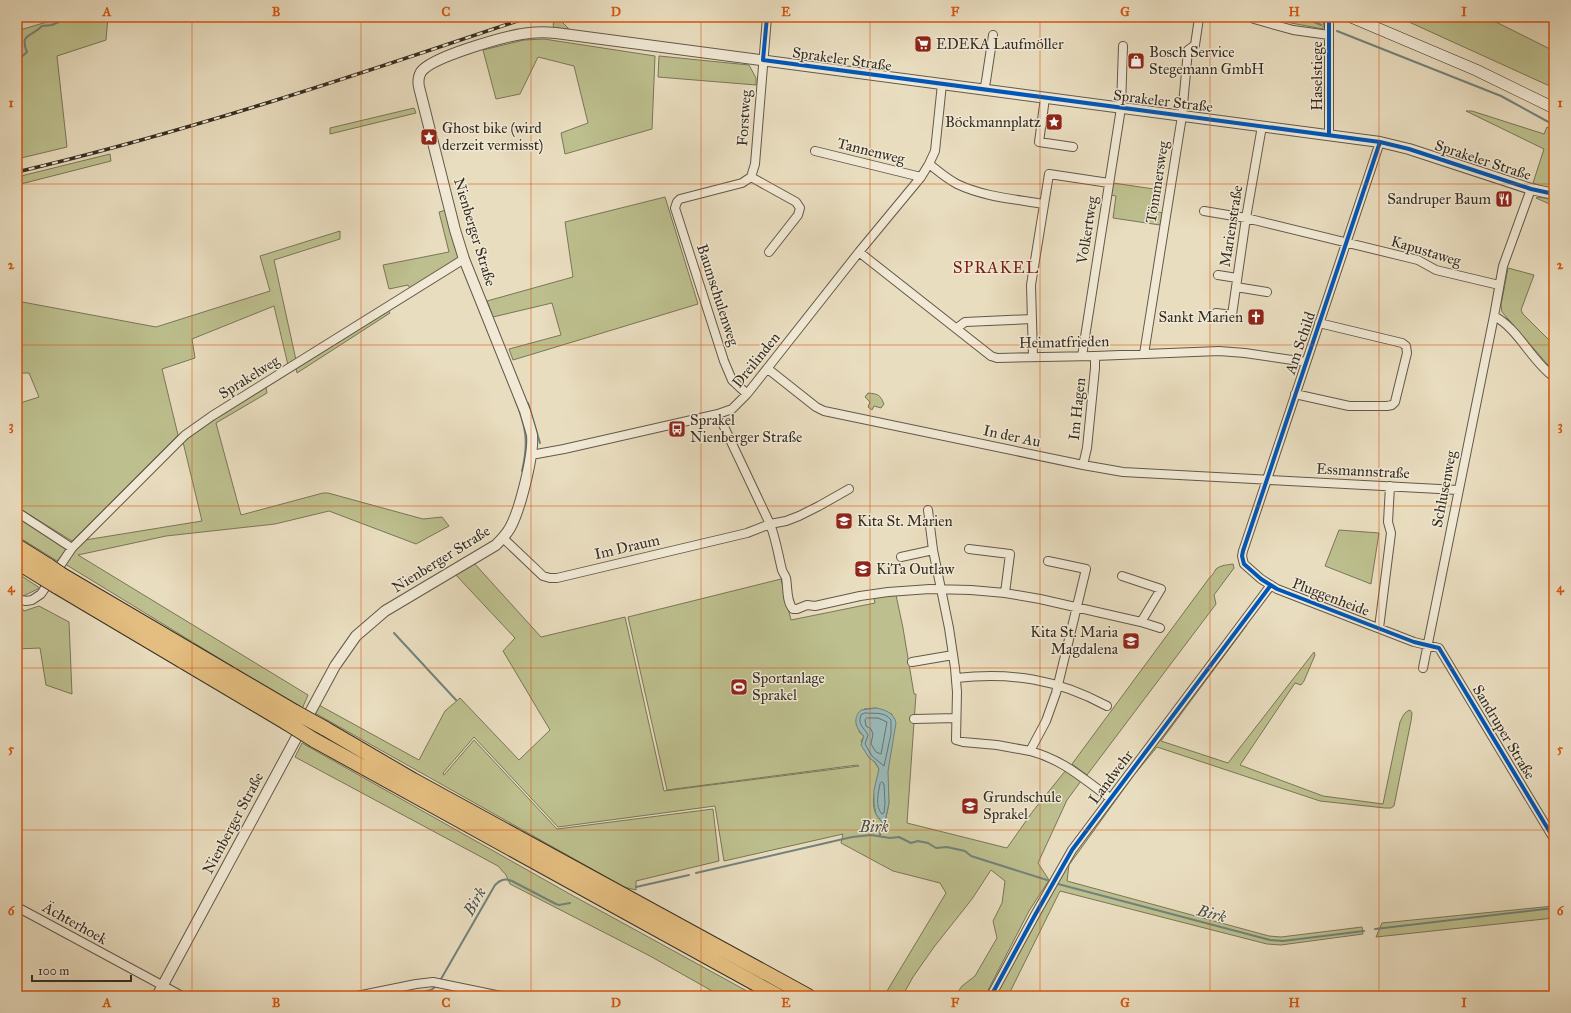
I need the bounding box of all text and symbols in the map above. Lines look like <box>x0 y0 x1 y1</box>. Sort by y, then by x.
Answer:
text: A <box>102 4 112 20</box>
text: B <box>272 4 281 20</box>
text: C <box>442 4 451 20</box>
text: D <box>611 4 621 20</box>
text: E <box>781 4 791 20</box>
text: F <box>951 4 960 20</box>
text: G <box>1120 4 1130 20</box>
text: H <box>1288 4 1300 20</box>
text: I <box>1461 4 1467 20</box>
supermarket icon: EDEKA Laufmöller <box>913 34 933 54</box>
place label: EDEKA Laufmöller <box>936 35 1064 53</box>
street label: Haselstiege <box>1308 41 1326 111</box>
street label: Sprakeler Straße <box>791 43 893 75</box>
place label: Bosch Service Stegemann GmbH <box>1149 43 1264 78</box>
shop icon: Bosch Service Stegemann GmbH <box>1126 51 1146 71</box>
street label: Sprakeler Straße <box>1112 86 1214 116</box>
street label: Forstweg <box>733 88 755 147</box>
text: 1 <box>8 95 14 111</box>
text: 1 <box>1557 95 1563 111</box>
place icon: Böckmannplatz <box>1044 112 1064 132</box>
place label: Böckmannplatz <box>945 113 1041 131</box>
place label: Ghost bike (wird derzeit vermisst) <box>442 119 543 155</box>
place icon: Ghost bike (wird derzeit vermisst) <box>419 127 439 147</box>
street label: Tannenweg <box>835 134 908 168</box>
street label: Sprakeler Straße <box>1433 136 1533 184</box>
street label: Tömmersweg <box>1142 139 1173 224</box>
street label: Nienberger Straße <box>450 176 500 288</box>
street label: Marienstraße <box>1216 184 1246 268</box>
restaurant icon: Sandruper Baum <box>1494 189 1514 209</box>
place label: Sandruper Baum <box>1387 190 1491 208</box>
street label: Volkertweg <box>1073 194 1101 266</box>
street label: Kapustaweg <box>1389 232 1464 270</box>
street label: Baumschulenweg <box>693 242 743 349</box>
text: 2 <box>8 257 15 273</box>
district label: SPRAKEL <box>953 257 1039 278</box>
text: 2 <box>1557 257 1564 273</box>
church icon: Sankt Marien <box>1246 307 1266 327</box>
place label: Sankt Marien <box>1159 308 1243 326</box>
street label: Am Schild <box>1281 309 1319 378</box>
street label: Dreilinden <box>728 329 784 391</box>
street label: Heimatfrieden <box>1019 332 1109 352</box>
street label: Sprakelweg <box>215 351 283 403</box>
street label: Im Hagen <box>1065 377 1089 441</box>
place label: Sprakel Nienberger Straße <box>690 411 802 446</box>
text: 3 <box>8 418 14 434</box>
text: 3 <box>1557 418 1563 434</box>
bus stop icon: Sprakel Nienberger Straße <box>667 419 687 439</box>
street label: In der Au <box>982 421 1042 451</box>
street label: Schlusenweg <box>1428 448 1460 529</box>
street label: Essmannstraße <box>1316 460 1410 482</box>
school or university icon: Kita St. Marien <box>834 511 854 531</box>
place label: Kita St. Marien <box>857 512 953 530</box>
street label: Nienberger Straße <box>389 522 493 596</box>
street label: Im Draum <box>592 531 662 563</box>
school or university icon: KiTa Outlaw <box>853 559 873 579</box>
place label: KiTa Outlaw <box>876 560 954 578</box>
street label: Pluggenheide <box>1290 574 1372 620</box>
text: 4 <box>7 580 15 596</box>
text: 4 <box>1556 580 1564 596</box>
place label: Kita St. Maria Magdalena <box>1030 623 1119 658</box>
school or university icon: Kita St. Maria Magdalena <box>1121 631 1141 651</box>
place label: Sportanlage Sprakel <box>752 669 825 704</box>
sports icon: Sportanlage Sprakel <box>729 677 749 697</box>
street label: Sandruper Straße <box>1469 682 1539 782</box>
text: 5 <box>8 741 15 757</box>
text: 5 <box>1557 741 1564 757</box>
street label: Landwehr <box>1085 746 1137 808</box>
street label: Nienberger Straße <box>199 769 267 877</box>
place label: Grundschule Sprakel <box>983 788 1062 823</box>
school or university icon: Grundschule Sprakel <box>960 796 980 816</box>
water label: Birk <box>858 817 889 836</box>
water label: Birk <box>458 884 490 919</box>
street label: Ächterhoek <box>39 897 110 948</box>
water label: Birk <box>1194 900 1228 926</box>
text: 6 <box>8 903 16 919</box>
text: 6 <box>1557 903 1565 919</box>
scale bar <box>32 957 131 983</box>
text: 100 m <box>38 964 69 978</box>
text: A <box>102 995 112 1011</box>
text: B <box>272 995 281 1011</box>
text: C <box>442 995 451 1011</box>
text: D <box>611 995 621 1011</box>
text: E <box>781 995 791 1011</box>
text: F <box>951 995 960 1011</box>
text: G <box>1120 995 1130 1011</box>
text: H <box>1288 995 1300 1011</box>
text: I <box>1461 995 1467 1011</box>

